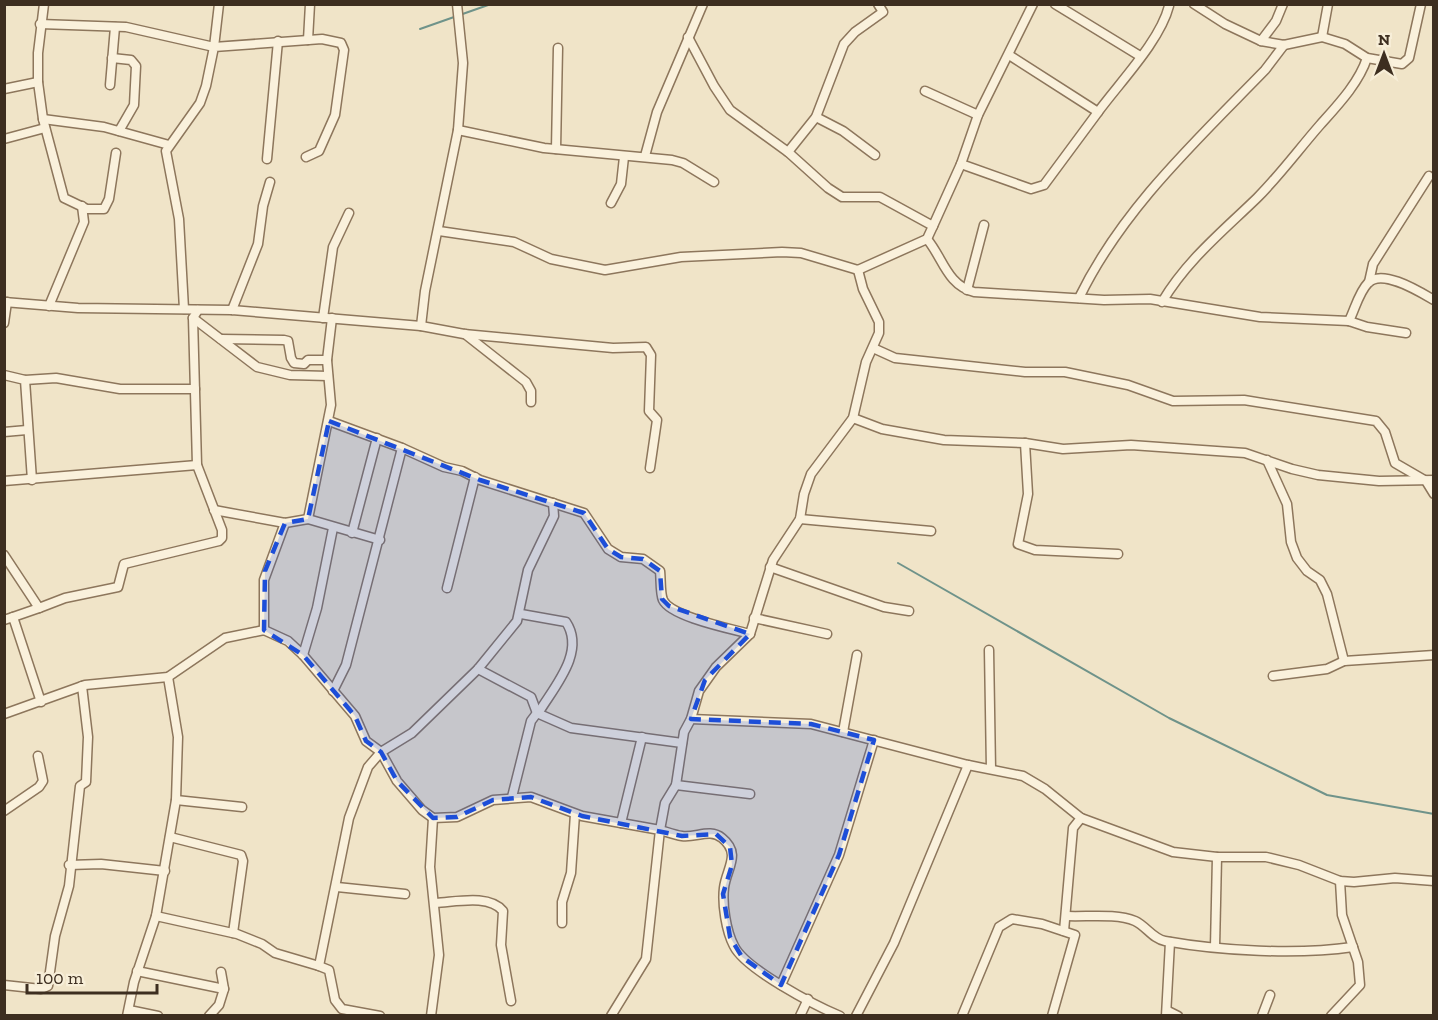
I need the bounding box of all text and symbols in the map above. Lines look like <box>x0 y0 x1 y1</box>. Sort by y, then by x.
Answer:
north arrow <box>1354 24 1414 84</box>
text: N <box>1378 30 1390 49</box>
scale bar <box>27 957 158 995</box>
text: 100 m <box>36 967 84 989</box>

